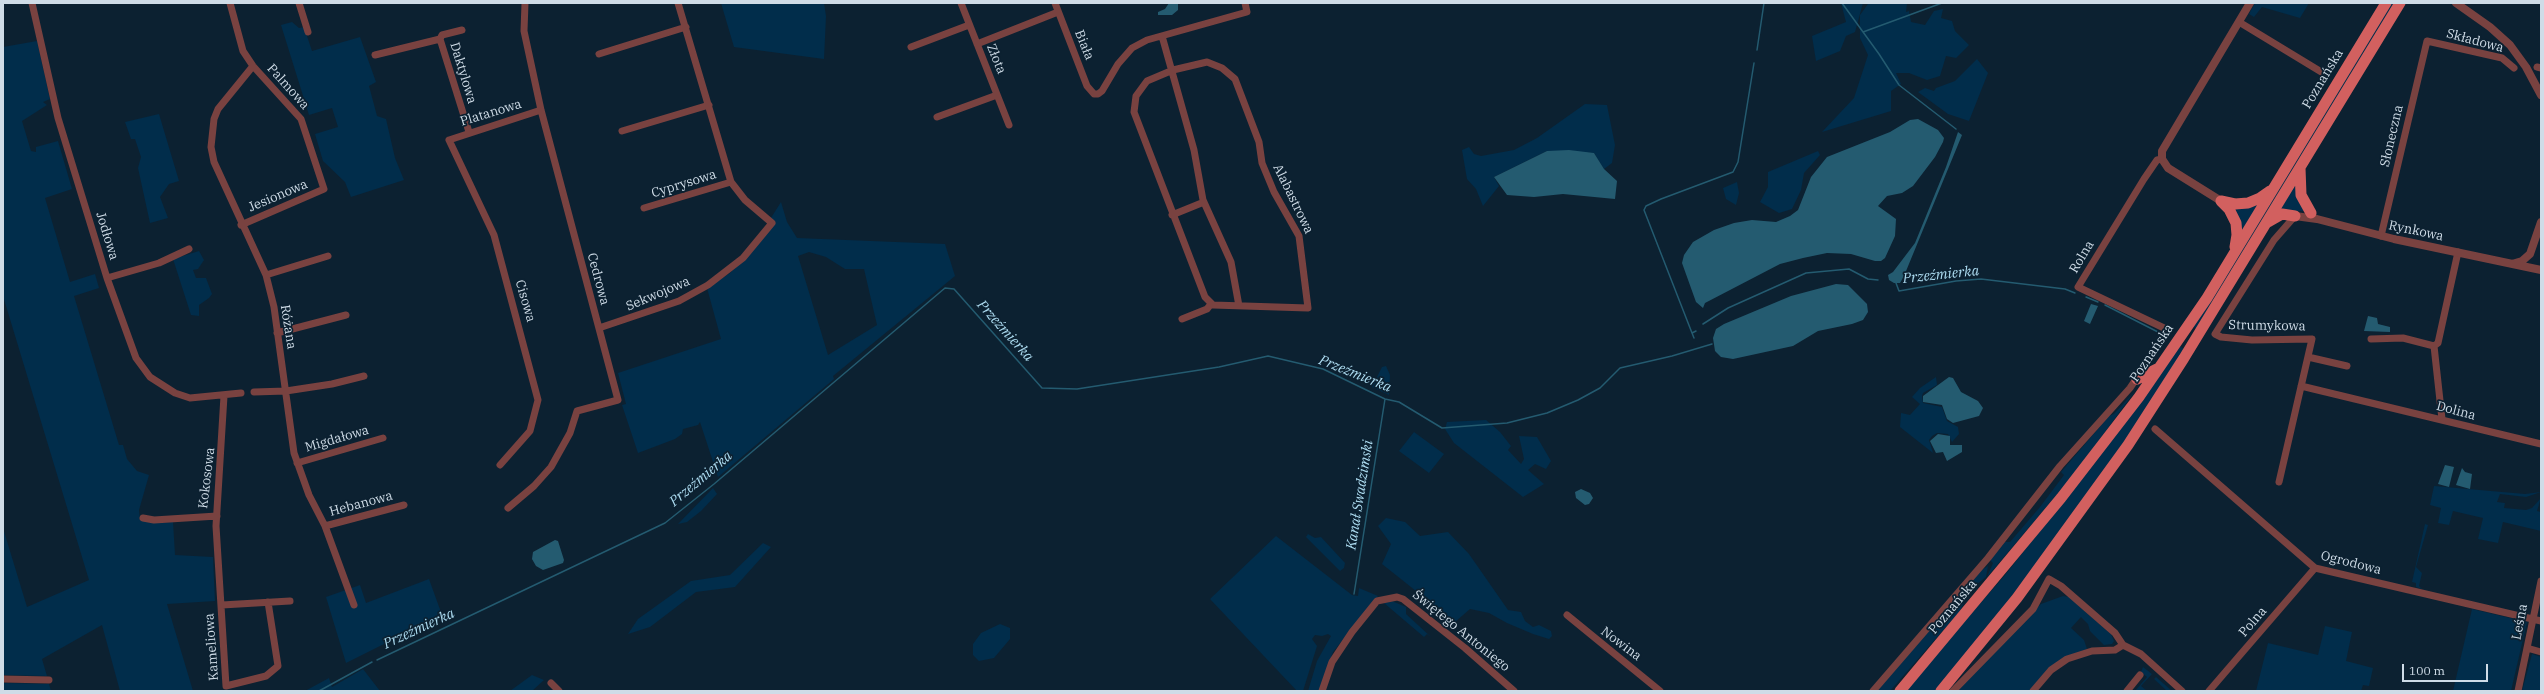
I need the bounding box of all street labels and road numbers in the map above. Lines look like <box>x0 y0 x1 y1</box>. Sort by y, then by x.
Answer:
street label: Składowa <box>2445 26 2505 56</box>
street label: Biała <box>1071 28 1097 62</box>
street label: Daktylowa <box>446 40 480 106</box>
street label: Złota <box>983 42 1009 76</box>
street label: Poznańska <box>2299 47 2347 111</box>
street label: Palmowa <box>264 61 312 113</box>
street label: Platanowa <box>458 96 524 130</box>
street label: Słoneczna <box>2377 104 2407 168</box>
street label: Alabastrowa <box>1269 162 1317 236</box>
street label: Cyprysowa <box>650 167 718 201</box>
street label: Jesionowa <box>246 176 310 216</box>
street label: Jodłowa <box>92 210 122 262</box>
street label: Rynkowa <box>2387 218 2445 244</box>
street label: Rolna <box>2066 238 2098 276</box>
street label: Cedrowa <box>584 251 612 307</box>
street label: Sekwojowa <box>624 274 692 314</box>
street label: Cisowa <box>512 278 538 324</box>
street label: Różana <box>277 304 299 350</box>
street label: Strumykowa <box>2228 318 2306 334</box>
street label: Poznańska <box>2127 321 2177 385</box>
street label: Dolina <box>2435 398 2477 424</box>
street label: Migdałowa <box>303 422 371 456</box>
street label: Kokosowa <box>196 446 218 510</box>
street label: Hebanowa <box>328 488 394 520</box>
street label: Ogrodowa <box>2319 548 2383 578</box>
street label: Poznańska <box>1926 577 1980 637</box>
street label: Świętego Antoniego <box>1409 587 1513 675</box>
street label: Leśna <box>2509 603 2531 641</box>
street label: Polna <box>2236 604 2270 640</box>
street label: Kameliowa <box>202 613 222 681</box>
street label: Nowina <box>1598 624 1644 664</box>

